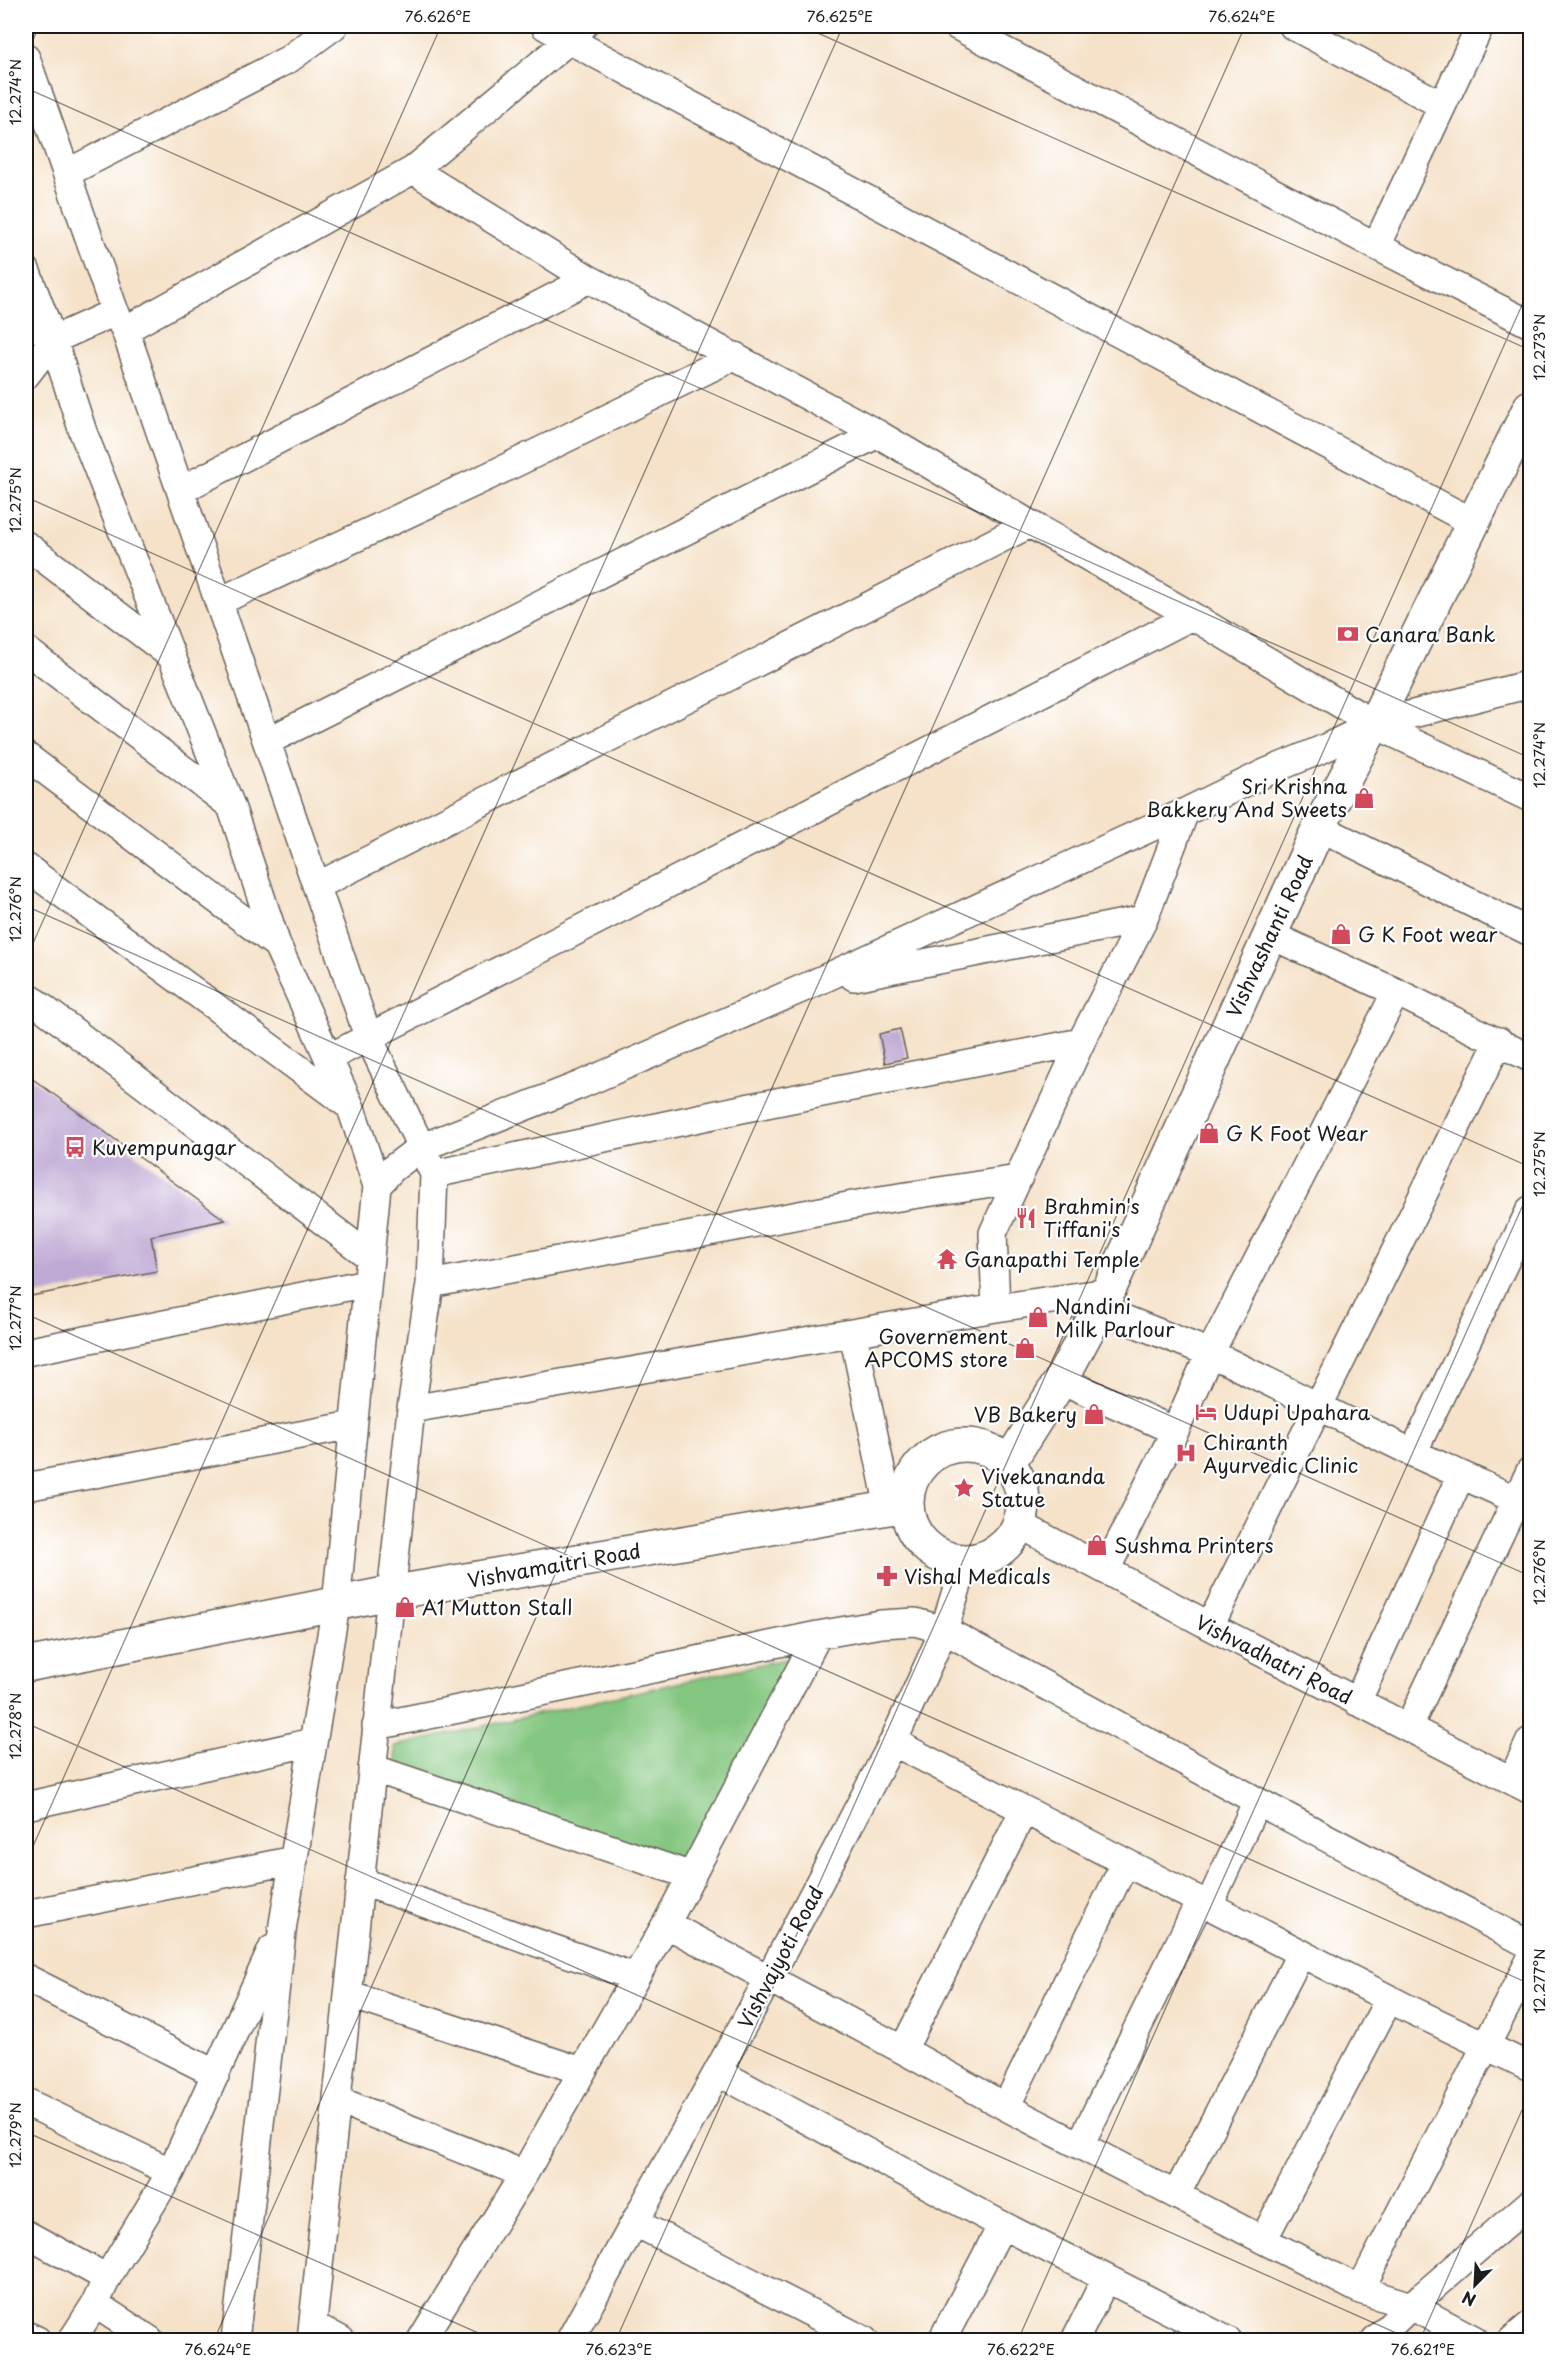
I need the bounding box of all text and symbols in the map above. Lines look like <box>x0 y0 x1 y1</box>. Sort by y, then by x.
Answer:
text: 76.626°E <box>405 4 471 27</box>
text: 76.625°E <box>807 4 873 27</box>
text: 76.624°E <box>1209 4 1275 27</box>
text: 12.274°N <box>3 59 26 125</box>
text: 12.273°N <box>1527 314 1550 380</box>
text: 12.275°N <box>3 467 26 533</box>
place label: Canara Bank <box>1365 619 1495 649</box>
bank icon: Canara Bank <box>1336 622 1360 646</box>
text: 12.274°N <box>1527 722 1550 788</box>
place label: Sri Krishna Bakkery And Sweets <box>1146 771 1348 824</box>
shop icon: Sri Krishna Bakkery And Sweets <box>1352 786 1376 810</box>
street label: Vishvashanti Road <box>1218 850 1320 1022</box>
text: 12.276°N <box>3 876 26 942</box>
place label: G K Foot wear <box>1358 919 1497 949</box>
shop icon: G K Foot wear <box>1329 922 1353 946</box>
place label: G K Foot Wear <box>1226 1118 1368 1148</box>
shop icon: G K Foot Wear <box>1197 1121 1221 1145</box>
text: 12.275°N <box>1527 1131 1550 1197</box>
place label: Kuvempunagar <box>92 1132 236 1162</box>
bus stop icon: Kuvempunagar <box>63 1135 87 1159</box>
place label: Brahmin's Tiffani's <box>1043 1191 1140 1244</box>
restaurant icon: Brahmin's Tiffani's <box>1014 1206 1038 1230</box>
place label: Ganapathi Temple <box>964 1244 1140 1274</box>
temple icon: Ganapathi Temple <box>935 1247 959 1271</box>
text: 12.277°N <box>3 1285 26 1351</box>
place label: Nandini Milk Parlour <box>1055 1291 1175 1344</box>
shop icon: Nandini Milk Parlour <box>1026 1305 1050 1329</box>
place label: Governement APCOMS store <box>864 1321 1008 1374</box>
shop icon: Governement APCOMS store <box>1013 1336 1037 1360</box>
place label: Udupi Upahara <box>1223 1397 1370 1427</box>
place label: VB Bakery <box>974 1399 1077 1429</box>
hotel icon: Udupi Upahara <box>1194 1400 1218 1424</box>
shop icon: VB Bakery <box>1082 1402 1106 1426</box>
place label: Chiranth Ayurvedic Clinic <box>1203 1427 1358 1480</box>
hospital icon: Chiranth Ayurvedic Clinic <box>1174 1441 1198 1465</box>
place label: Vivekananda Statue <box>981 1461 1106 1514</box>
place icon: Vivekananda Statue <box>952 1476 976 1500</box>
place label: Sushma Printers <box>1114 1530 1274 1560</box>
shop icon: Sushma Printers <box>1085 1533 1109 1557</box>
street label: Vishvamaitri Road <box>465 1535 643 1595</box>
text: 12.276°N <box>1527 1539 1550 1605</box>
place label: Vishal Medicals <box>904 1561 1051 1591</box>
pharmacy icon: Vishal Medicals <box>875 1564 899 1588</box>
place label: A1 Mutton Stall <box>422 1592 572 1622</box>
shop icon: A1 Mutton Stall <box>393 1595 417 1619</box>
street label: Vishvadhatri Road <box>1190 1607 1358 1711</box>
text: 12.278°N <box>3 1693 26 1759</box>
street label: Vishvajyoti Road <box>730 1880 830 2034</box>
text: 12.277°N <box>1527 1948 1550 2014</box>
text: 12.279°N <box>3 2102 26 2168</box>
north arrow <box>1445 2255 1505 2315</box>
text: N <box>1458 2286 1479 2313</box>
text: 76.624°E <box>185 2337 251 2360</box>
text: 76.623°E <box>586 2337 652 2360</box>
text: 76.622°E <box>987 2337 1055 2360</box>
text: 76.621°E <box>1391 2337 1455 2360</box>

